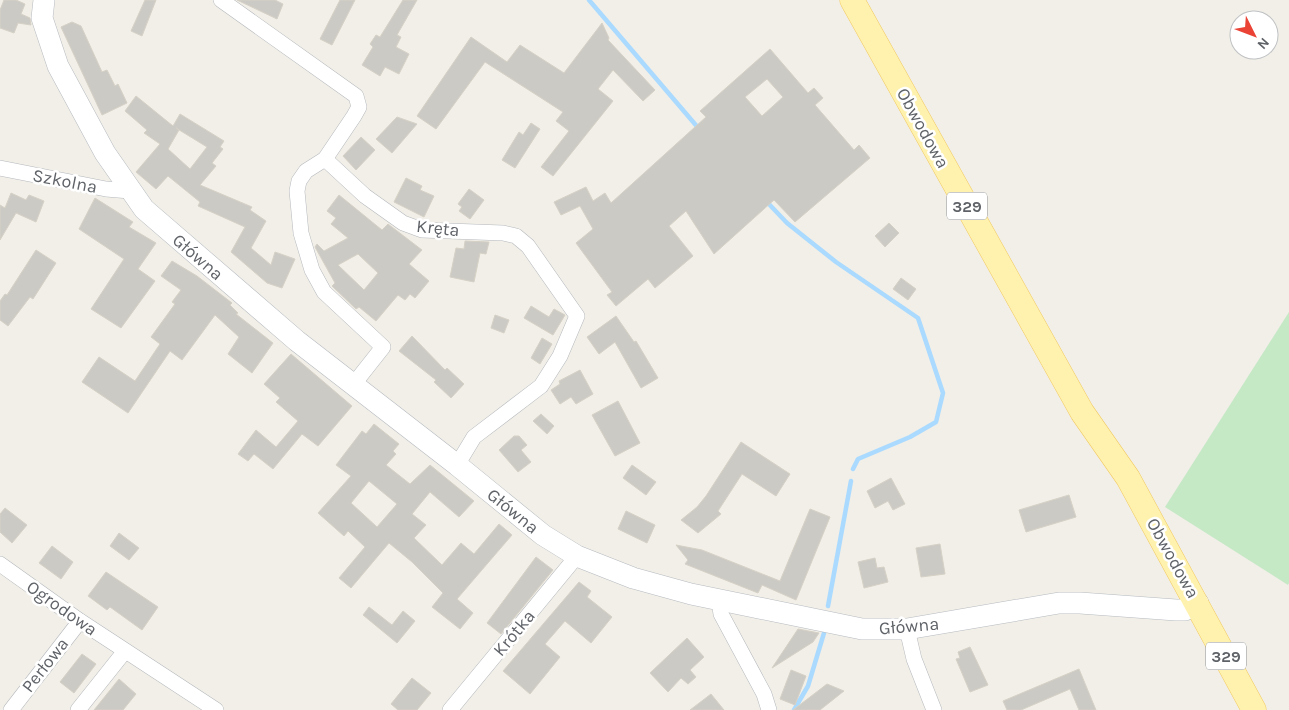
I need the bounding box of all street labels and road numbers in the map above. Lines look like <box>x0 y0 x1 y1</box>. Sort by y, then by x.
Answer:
street label: Obwodowa <box>892 84 954 172</box>
street label: Szkolna <box>31 164 99 198</box>
road number: 329 <box>947 192 987 220</box>
street label: Kręta <box>415 215 461 241</box>
street label: Główna <box>168 229 228 285</box>
street label: Główna <box>483 483 543 539</box>
street label: Obwodowa <box>1142 514 1204 602</box>
street label: Ogrodowa <box>22 576 102 640</box>
street label: Krótka <box>488 605 540 661</box>
street label: Główna <box>878 612 940 640</box>
street label: Perłowa <box>17 633 73 697</box>
road number: 329 <box>1206 642 1246 669</box>

